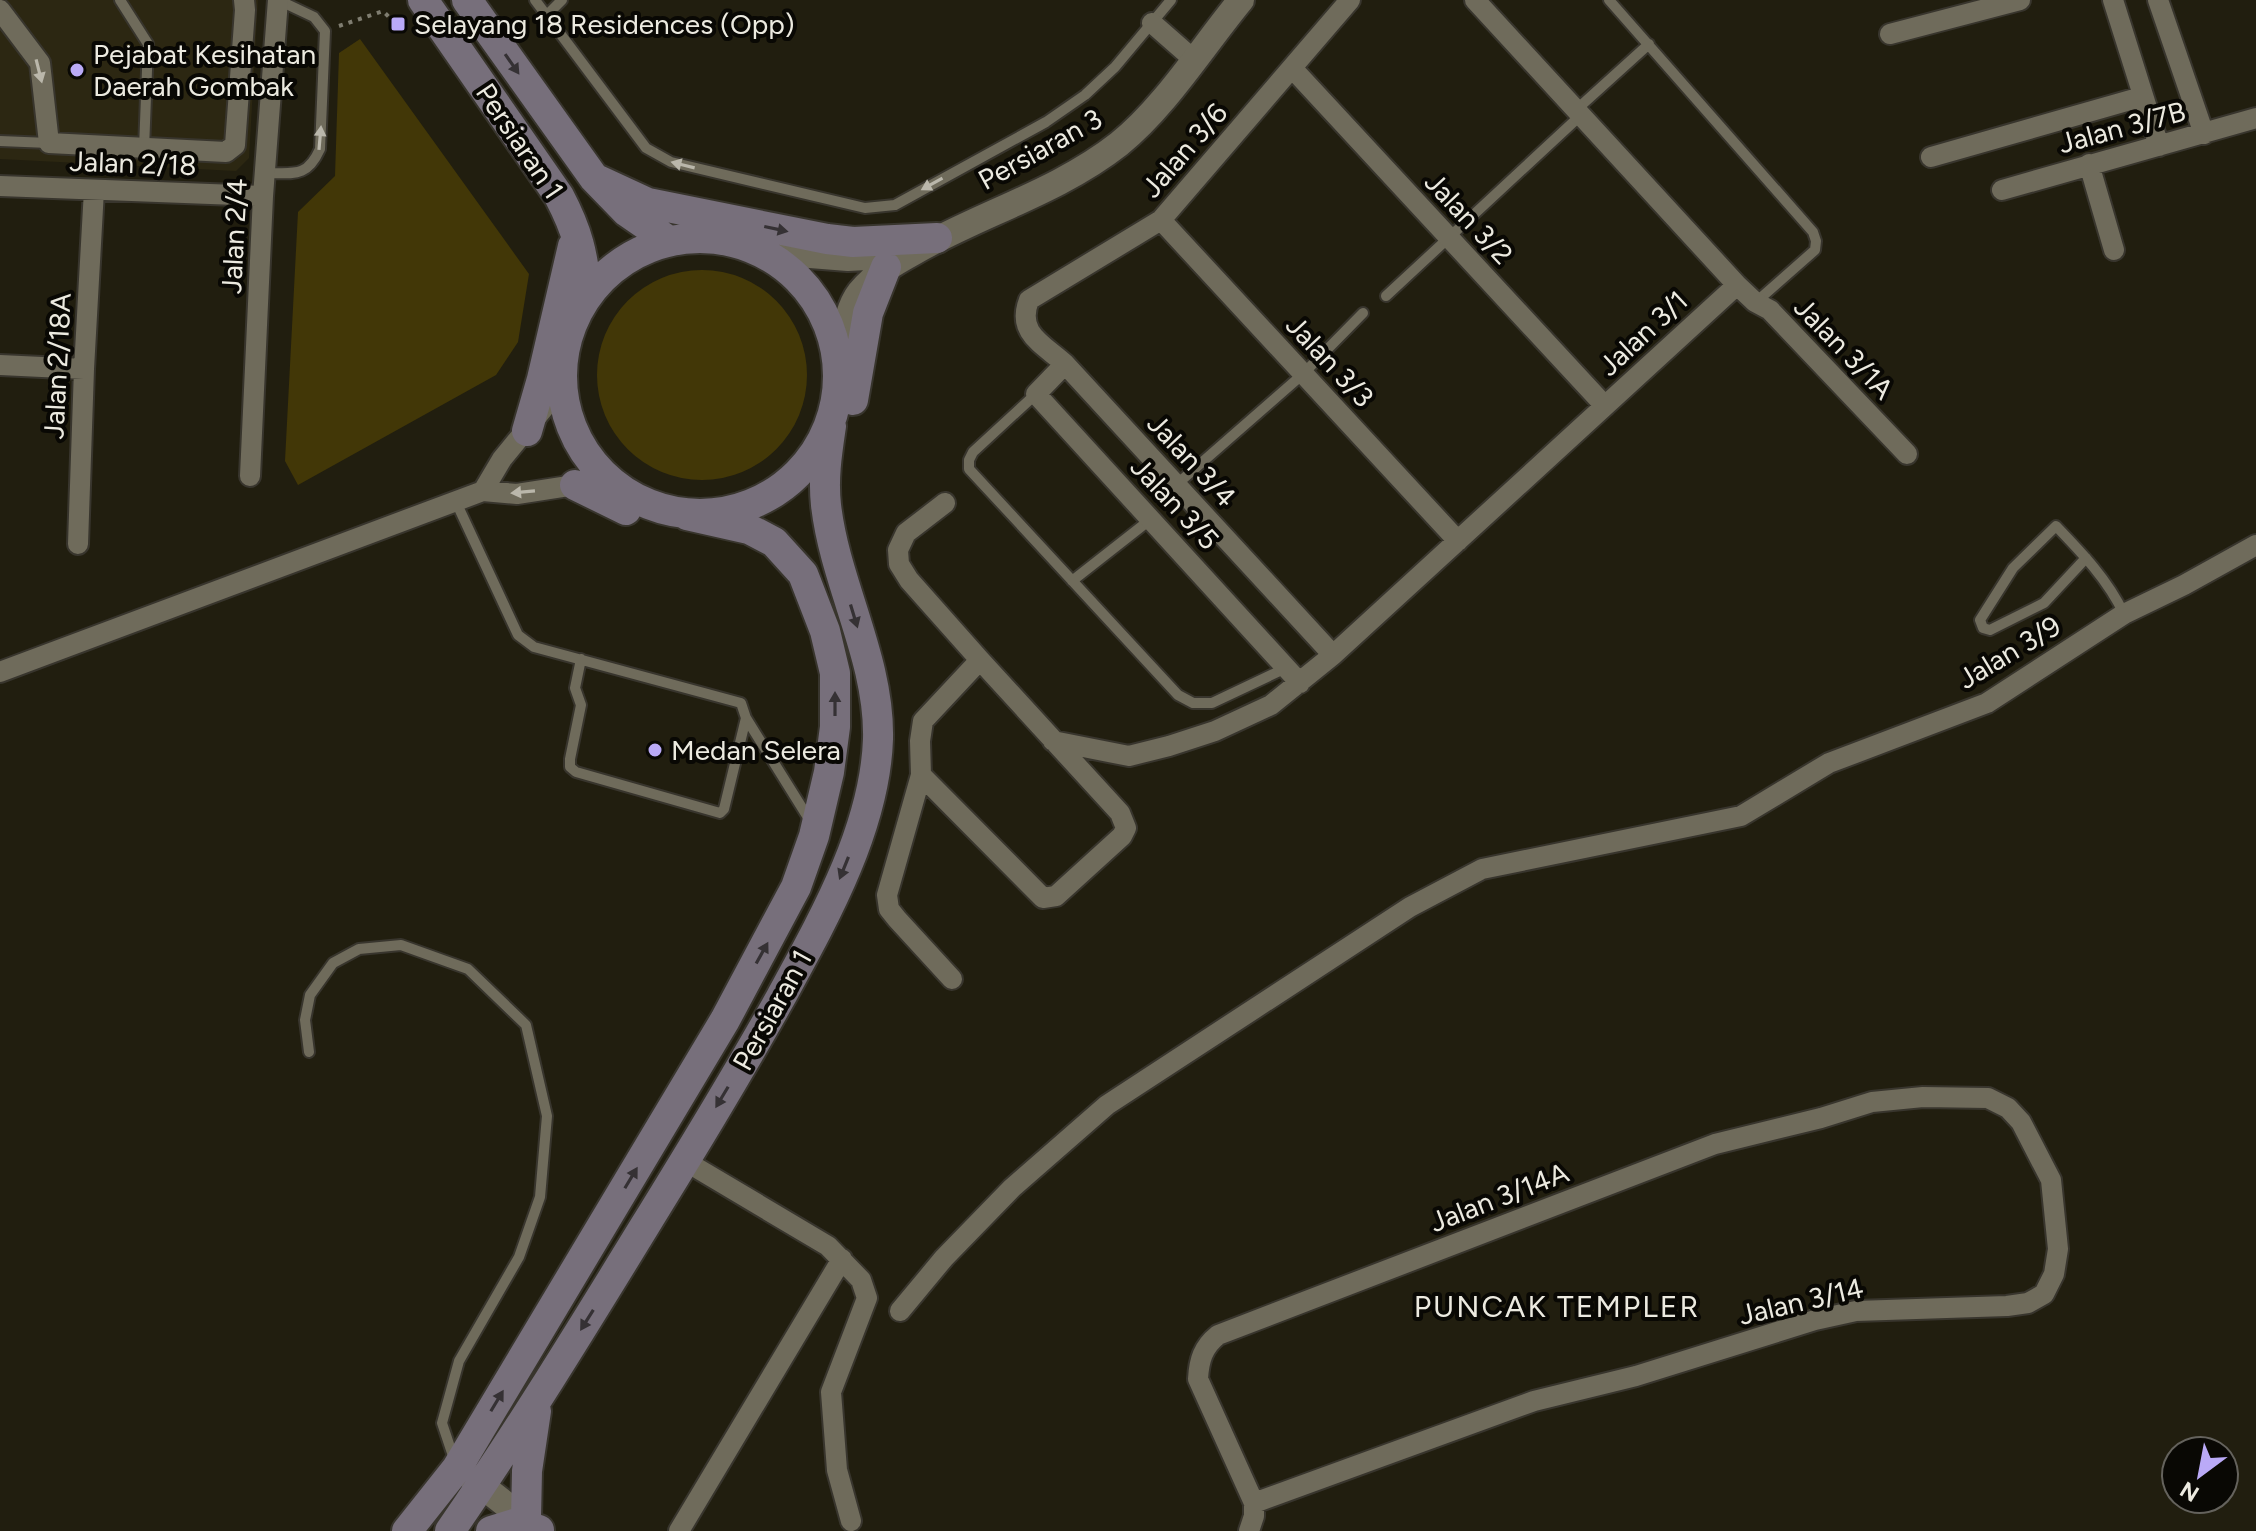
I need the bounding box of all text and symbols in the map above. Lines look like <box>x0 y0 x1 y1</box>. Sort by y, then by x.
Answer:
place label: Selayang 18 Residences (Opp) <box>414 7 795 41</box>
marker: Selayang 18 Residences (Opp) <box>389 15 407 33</box>
place label: Pejabat Kesihatan Daerah Gombak <box>93 37 316 103</box>
one-way arrow <box>504 53 519 74</box>
one-way arrow <box>33 58 46 83</box>
marker: Pejabat Kesihatan Daerah Gombak <box>68 61 86 79</box>
street label: Persiaran 1 <box>469 77 571 205</box>
street label: Jalan 3/7B <box>2055 94 2189 160</box>
street label: Jalan 3/6 <box>1134 96 1234 204</box>
street label: Persiaran 3 <box>972 101 1108 197</box>
one-way arrow <box>313 125 326 150</box>
street label: Jalan 2/18 <box>69 144 197 182</box>
one-way arrow <box>670 158 695 170</box>
street label: Jalan 3/2 <box>1418 165 1520 271</box>
street label: Jalan 2/4 <box>214 177 254 295</box>
one-way arrow <box>921 177 943 191</box>
one-way arrow <box>764 223 789 236</box>
street label: Jalan 3/1 <box>1591 283 1695 383</box>
street label: Jalan 3/1A <box>1787 290 1901 406</box>
street label: Jalan 2/18A <box>36 292 78 440</box>
street label: Jalan 3/3 <box>1279 308 1381 414</box>
street label: Jalan 3/4 <box>1140 406 1244 514</box>
street label: Jalan 3/5 <box>1124 450 1226 556</box>
one-way arrow <box>510 486 535 499</box>
one-way arrow <box>848 604 861 628</box>
street label: Jalan 3/9 <box>1952 608 2066 696</box>
one-way arrow <box>829 691 841 716</box>
place label: Medan Selera <box>671 733 841 767</box>
marker: Medan Selera <box>646 741 664 759</box>
one-way arrow <box>838 856 851 880</box>
one-way arrow <box>755 942 769 964</box>
street label: Persiaran 1 <box>725 944 819 1076</box>
one-way arrow <box>716 1086 730 1108</box>
street label: Jalan 3/14A <box>1425 1155 1573 1239</box>
one-way arrow <box>624 1167 638 1189</box>
street label: Jalan 3/14 <box>1735 1270 1867 1332</box>
district label: PUNCAK TEMPLER <box>1414 1288 1700 1325</box>
one-way arrow <box>580 1309 595 1330</box>
one-way arrow <box>490 1390 504 1412</box>
north arrow <box>2160 1435 2240 1515</box>
text: N <box>2175 1476 2204 1507</box>

